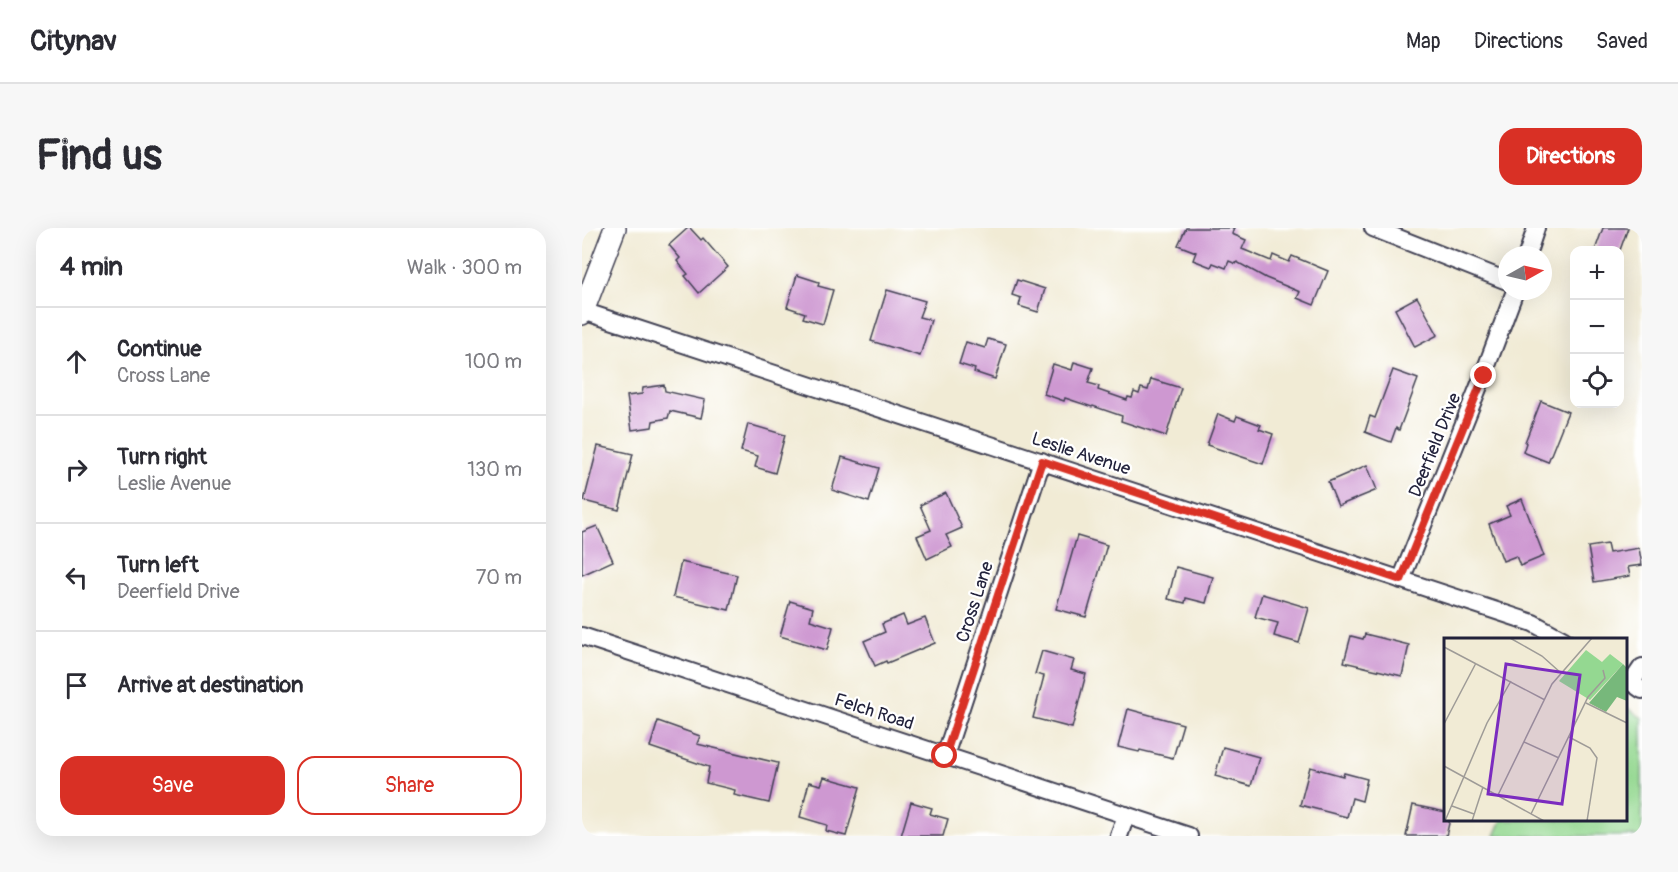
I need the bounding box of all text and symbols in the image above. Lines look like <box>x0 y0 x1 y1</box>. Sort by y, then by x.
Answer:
text: Citynav <box>30 24 117 59</box>
text: Map <box>1406 28 1441 55</box>
text: Directions <box>1474 28 1563 55</box>
text: Saved <box>1596 28 1648 55</box>
button: Directions <box>1499 128 1642 185</box>
text: Find us <box>36 130 162 182</box>
north arrow <box>1498 246 1552 300</box>
map controls <box>1570 246 1624 408</box>
button: + <box>1570 246 1624 300</box>
text: 4 min <box>60 251 123 283</box>
text: Walk · 300 m <box>407 255 522 280</box>
button: − <box>1570 300 1624 354</box>
text: Continue <box>117 335 201 363</box>
icon: ahead <box>60 345 93 378</box>
text: 100 m <box>465 349 522 374</box>
button: locate <box>1570 354 1624 408</box>
route end <box>1470 362 1496 388</box>
text: Cross Lane <box>117 363 210 388</box>
street label: Deerfield Drive <box>1404 389 1466 500</box>
street label: Leslie Avenue <box>1029 427 1133 481</box>
text: Turn right <box>117 443 207 471</box>
icon: right <box>60 453 93 486</box>
text: 130 m <box>467 457 522 482</box>
text: Leslie Avenue <box>117 471 231 496</box>
text: Turn left <box>117 551 199 579</box>
street label: Cross Lane <box>951 558 999 645</box>
icon: left <box>60 561 93 594</box>
text: 70 m <box>476 565 522 590</box>
text: Deerfield Drive <box>117 579 240 604</box>
inset map <box>1444 638 1627 821</box>
icon: arrive <box>60 669 93 702</box>
text: Arrive at destination <box>117 671 303 699</box>
street label: Felch Road <box>831 688 917 736</box>
route start <box>931 742 957 768</box>
button: Save <box>60 756 285 815</box>
button: Share <box>297 756 522 815</box>

